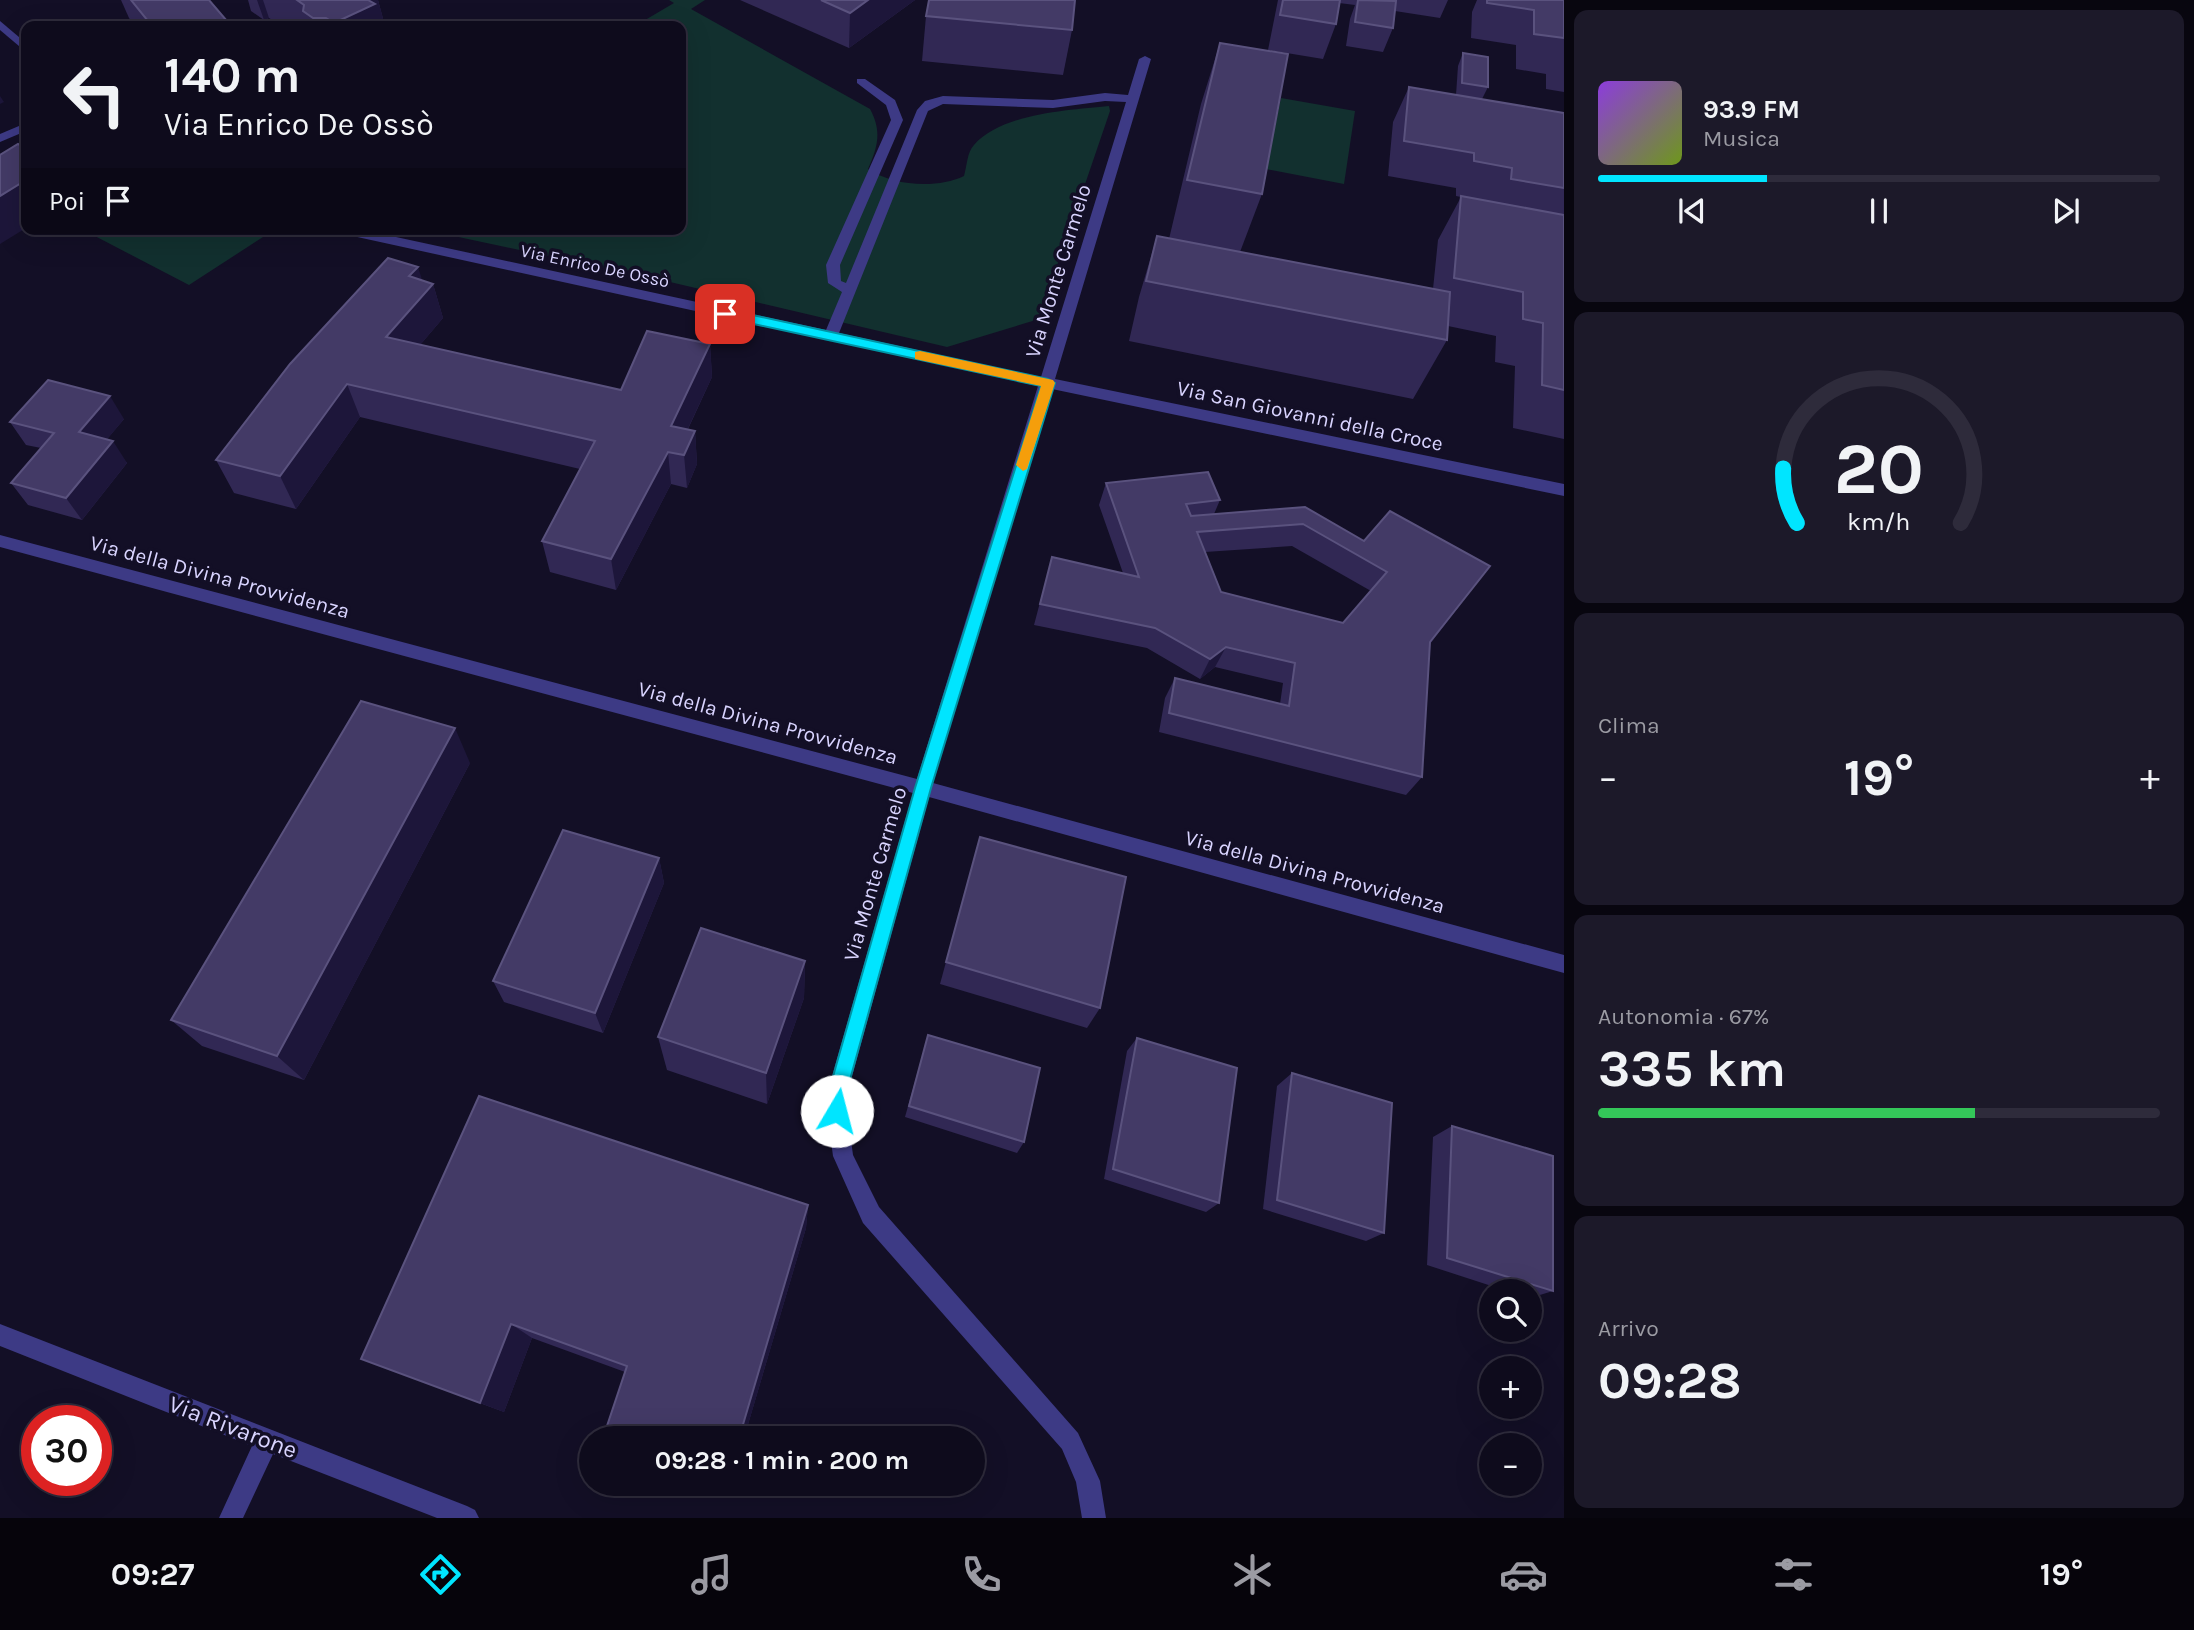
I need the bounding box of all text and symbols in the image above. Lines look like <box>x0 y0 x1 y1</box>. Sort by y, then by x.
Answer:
text: 140 m <box>164 47 301 104</box>
icon: left <box>49 49 140 140</box>
text: 93.9 FM <box>1703 94 1800 125</box>
text: Via Enrico De Ossò <box>164 106 434 143</box>
text: Musica <box>1703 125 1780 152</box>
street label: Via Monte Carmelo <box>1020 181 1096 361</box>
icon: arrive <box>99 182 137 220</box>
text: Poi <box>49 186 85 217</box>
icon: previous <box>1673 192 1711 230</box>
icon: pause <box>1860 192 1898 230</box>
icon: next <box>2047 192 2085 230</box>
street label: Via Enrico De Ossò <box>519 239 671 293</box>
pin <box>695 284 755 344</box>
icon: arrive <box>706 295 744 333</box>
street label: Via San Giovanni della Croce <box>1175 376 1445 456</box>
text: 20 <box>1834 427 1924 512</box>
text: km/h <box>1847 507 1911 536</box>
street label: Via della Divina Provvidenza <box>88 531 352 623</box>
street label: Via della Divina Provvidenza <box>636 677 900 769</box>
text: Clima <box>1598 712 1660 739</box>
text: 19° <box>1844 747 1914 808</box>
text: − <box>1598 755 1618 800</box>
text: + <box>2140 755 2160 800</box>
street label: Via Monte Carmelo <box>839 784 911 964</box>
street label: Via della Divina Provvidenza <box>1183 826 1447 918</box>
text: Autonomia · 67% <box>1598 1003 1770 1030</box>
text: 335 km <box>1598 1038 1786 1099</box>
position arrow <box>800 1074 874 1148</box>
map controls <box>1479 1279 1542 1496</box>
button: search <box>1479 1279 1542 1342</box>
text: Arrivo <box>1598 1315 1659 1342</box>
text: 09:28 <box>1598 1350 1742 1411</box>
button: + <box>1479 1356 1542 1419</box>
street label: Via Rivarone <box>165 1390 301 1464</box>
speed limit sign: 30 <box>21 1405 112 1496</box>
button: − <box>1479 1433 1542 1496</box>
text: 09:28 · 1 min · 200 m <box>655 1445 909 1476</box>
icon: directions <box>416 1550 465 1599</box>
icon: music <box>687 1550 736 1599</box>
icon: phone <box>957 1550 1006 1599</box>
icon: climate <box>1228 1550 1277 1599</box>
icon: car <box>1499 1550 1548 1599</box>
icon: filters <box>1769 1550 1818 1599</box>
text: 09:27 <box>111 1556 194 1593</box>
text: 19° <box>2040 1556 2083 1593</box>

